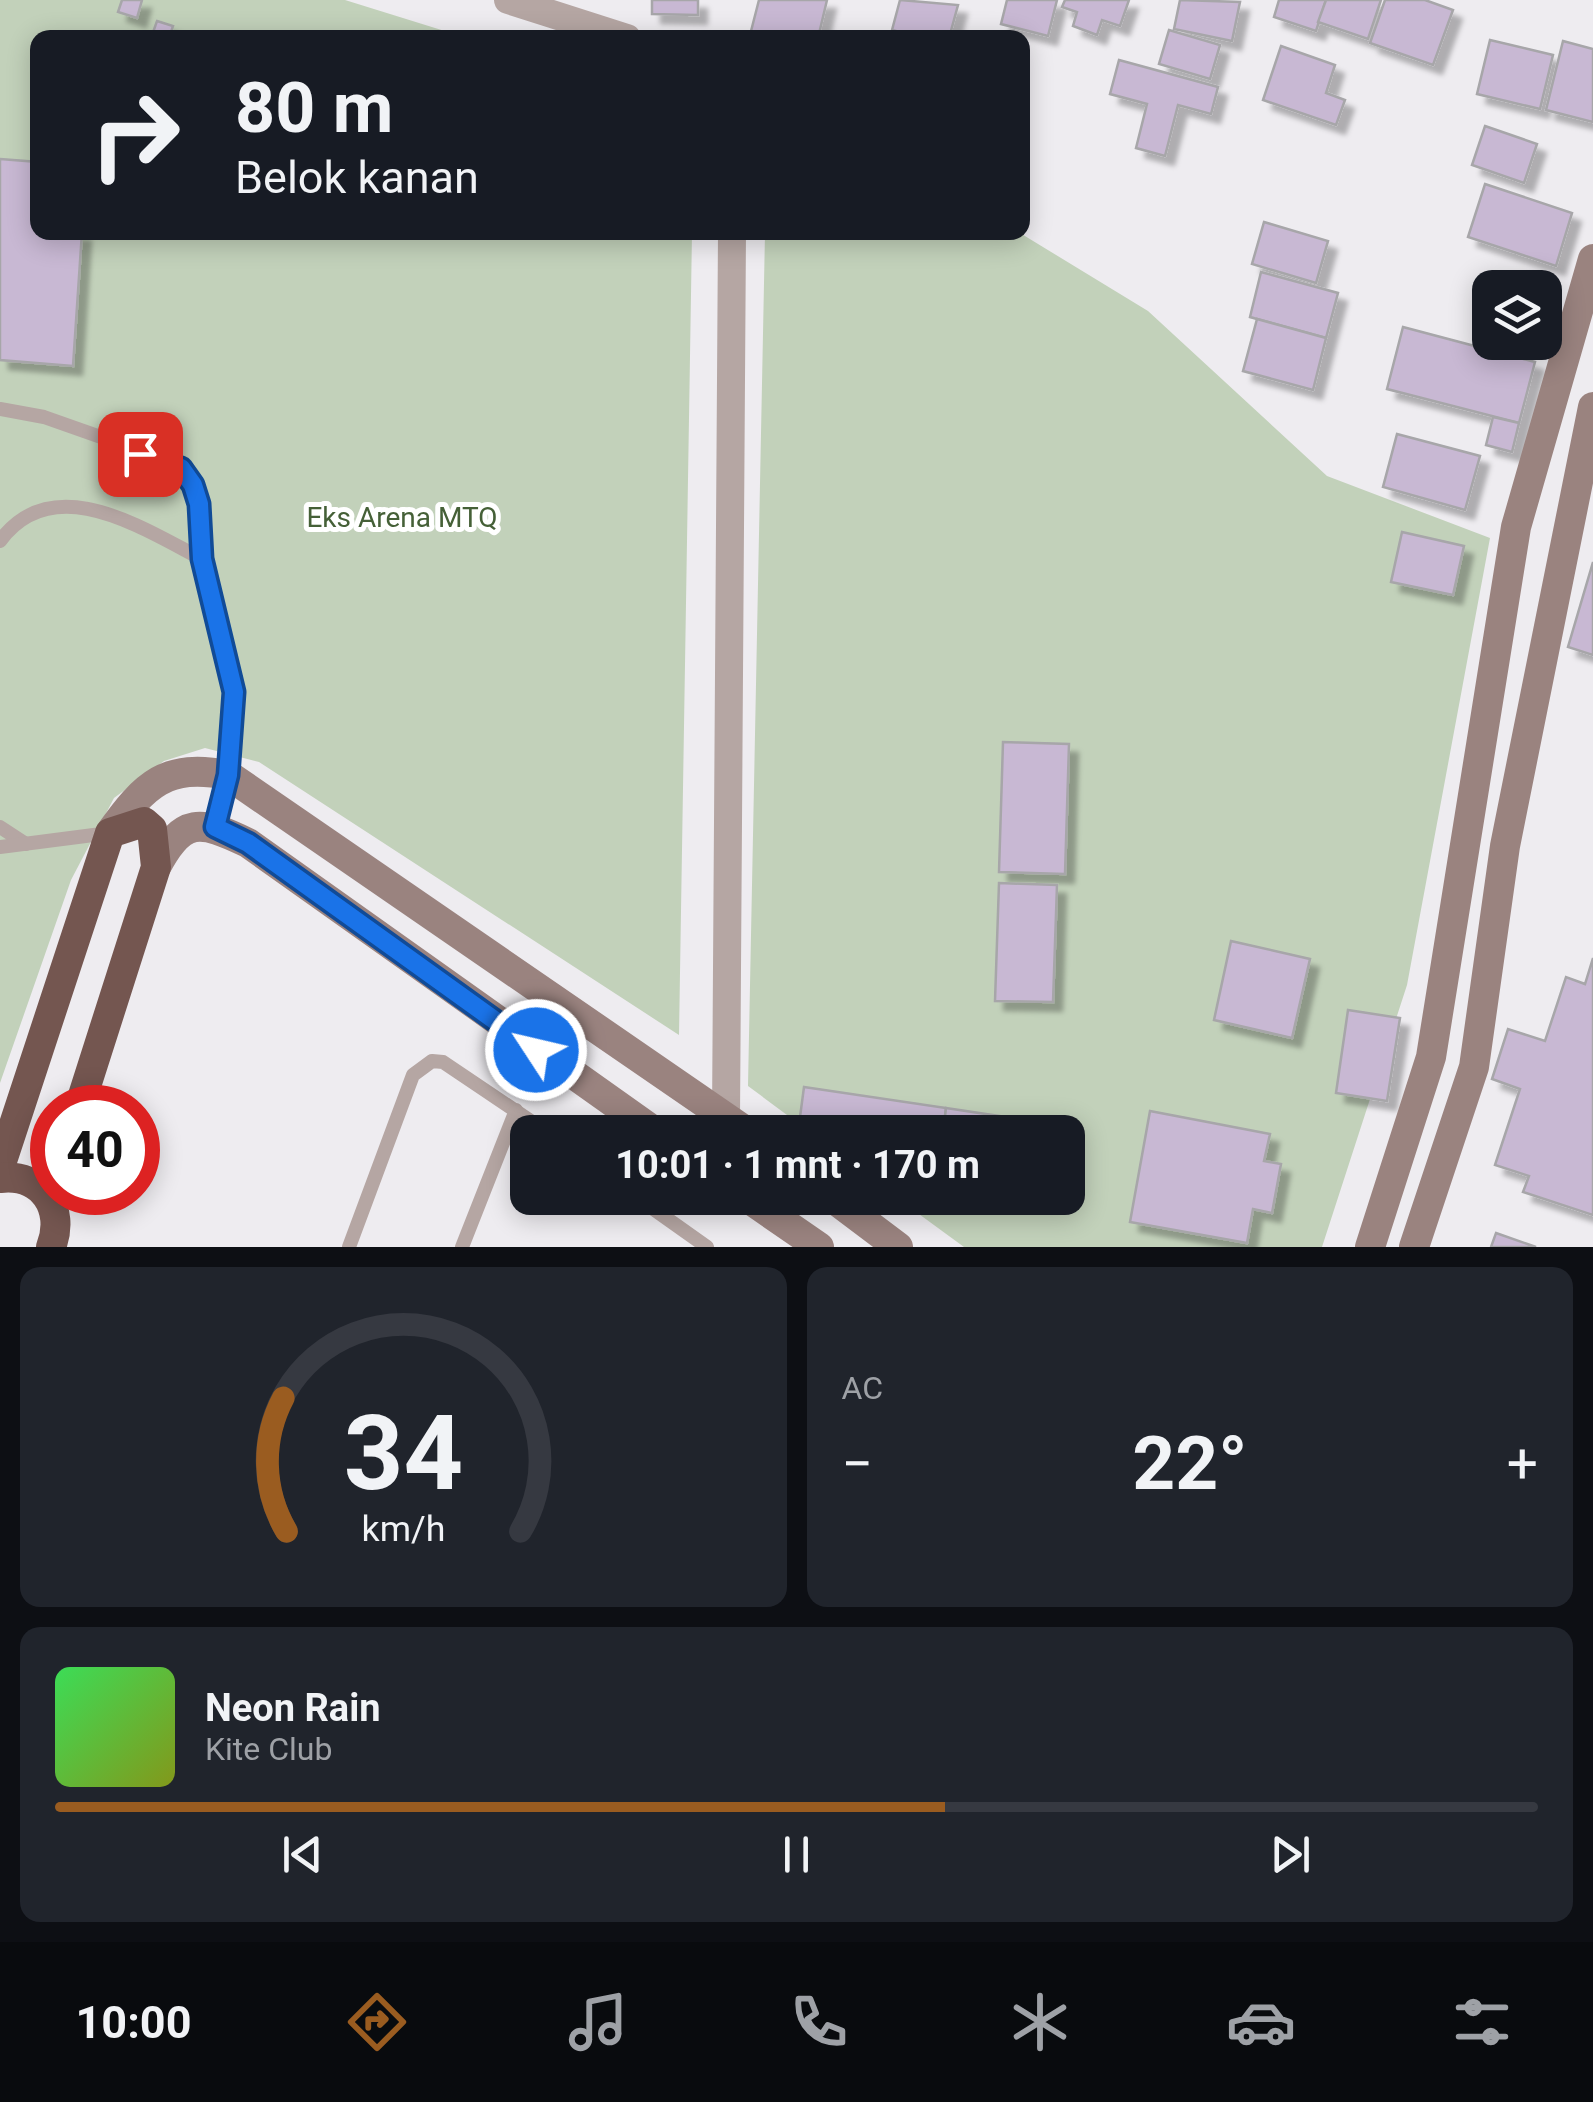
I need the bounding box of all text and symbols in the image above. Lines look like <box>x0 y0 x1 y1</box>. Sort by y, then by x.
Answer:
text: 80 m <box>235 67 393 149</box>
icon: right <box>70 70 200 200</box>
text: Belok kanan <box>235 151 479 204</box>
map controls <box>1472 270 1562 360</box>
button: layers <box>1472 270 1562 360</box>
pin <box>98 412 183 497</box>
icon: arrive <box>113 427 168 482</box>
park label: Eks Arena MTQ <box>306 501 498 534</box>
position arrow <box>484 998 588 1102</box>
speed limit sign: 40 <box>30 1085 160 1215</box>
text: 10:01 · 1 mnt · 170 m <box>615 1143 980 1187</box>
text: AC <box>842 1369 883 1407</box>
text: 34 <box>344 1393 463 1514</box>
text: 22° <box>1132 1419 1248 1507</box>
text: − <box>842 1432 873 1496</box>
text: + <box>1507 1432 1538 1496</box>
text: km/h <box>361 1508 445 1550</box>
text: Neon Rain <box>205 1686 381 1730</box>
text: Kite Club <box>205 1730 332 1768</box>
icon: previous <box>275 1827 330 1882</box>
icon: pause <box>769 1827 824 1882</box>
icon: next <box>1263 1827 1318 1882</box>
icon: directions <box>342 1987 412 2057</box>
icon: music <box>563 1987 633 2057</box>
icon: phone <box>784 1987 854 2057</box>
icon: climate <box>1005 1987 1075 2057</box>
icon: car <box>1226 1987 1296 2057</box>
icon: filters <box>1447 1987 1517 2057</box>
text: 10:00 <box>76 1996 191 2049</box>

